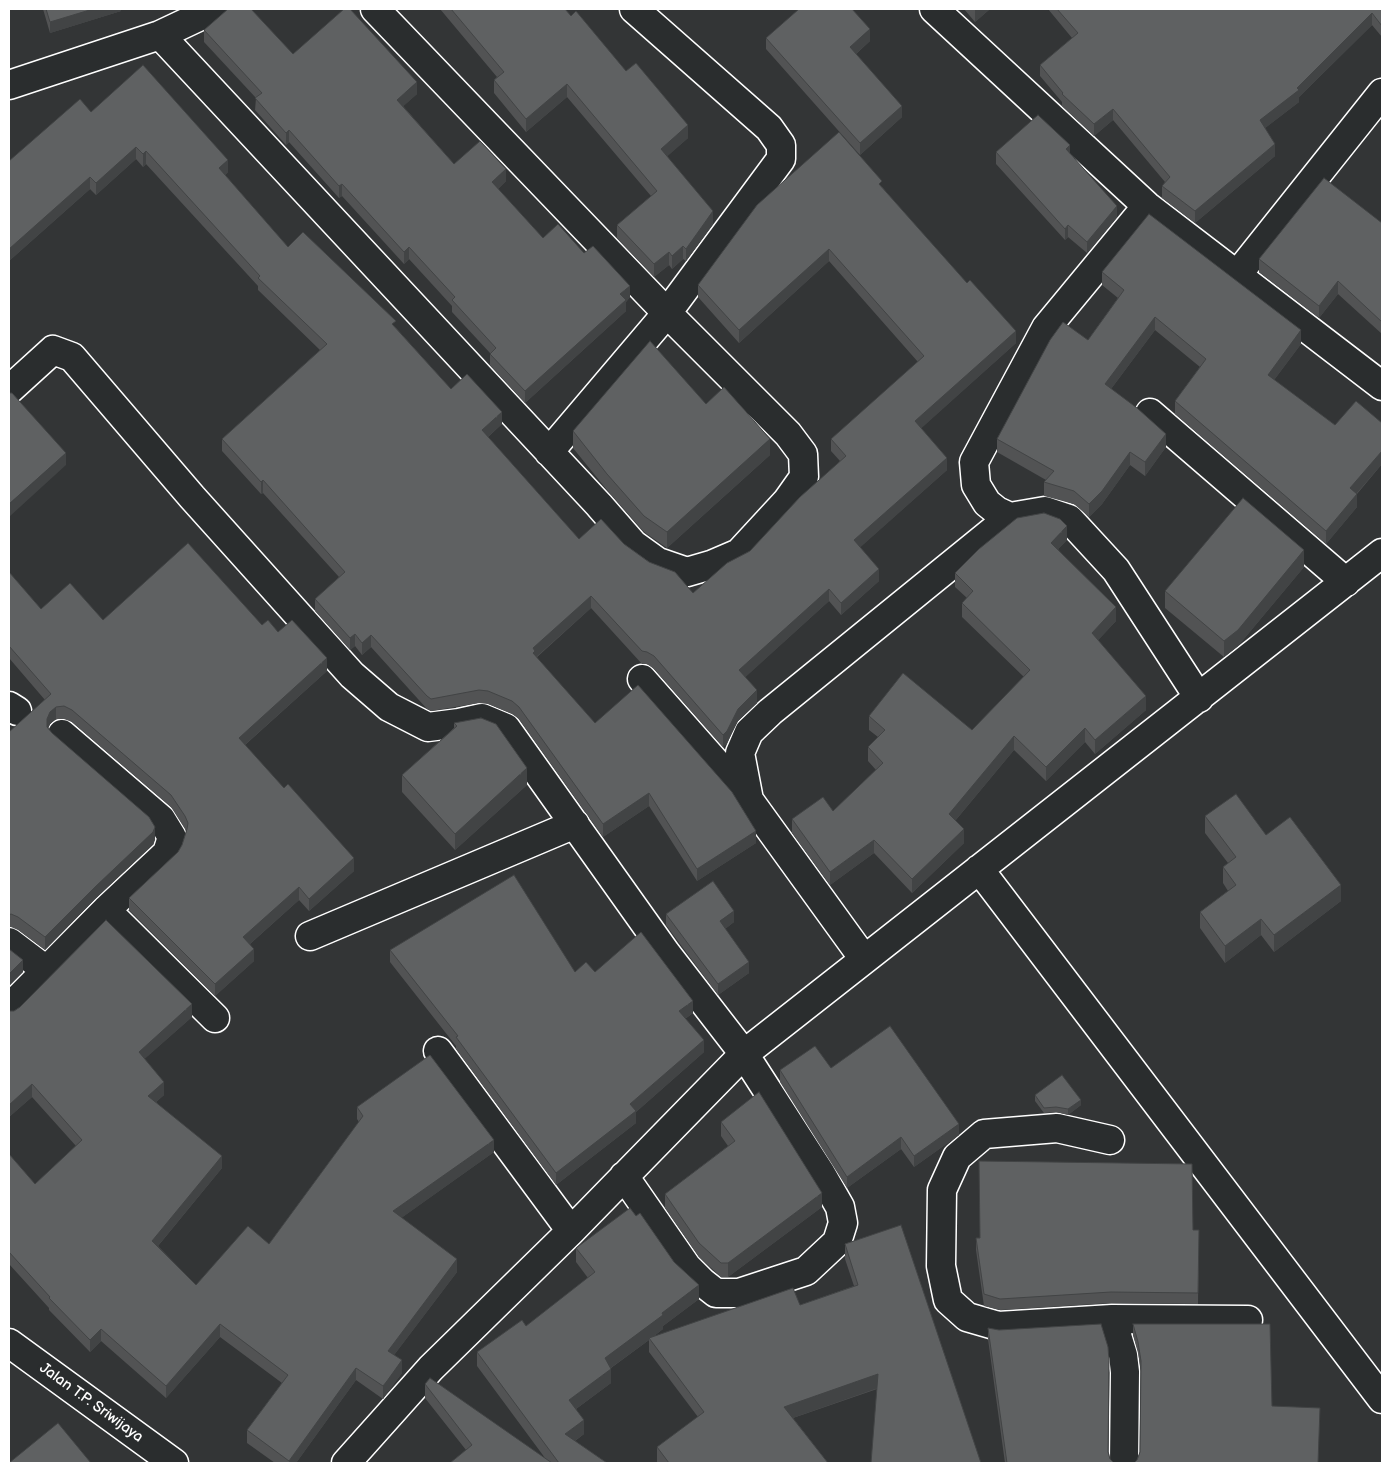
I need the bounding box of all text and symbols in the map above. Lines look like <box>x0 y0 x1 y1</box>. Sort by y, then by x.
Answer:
street label: Jalan T.P. Sriwijaya <box>36 1359 146 1447</box>

